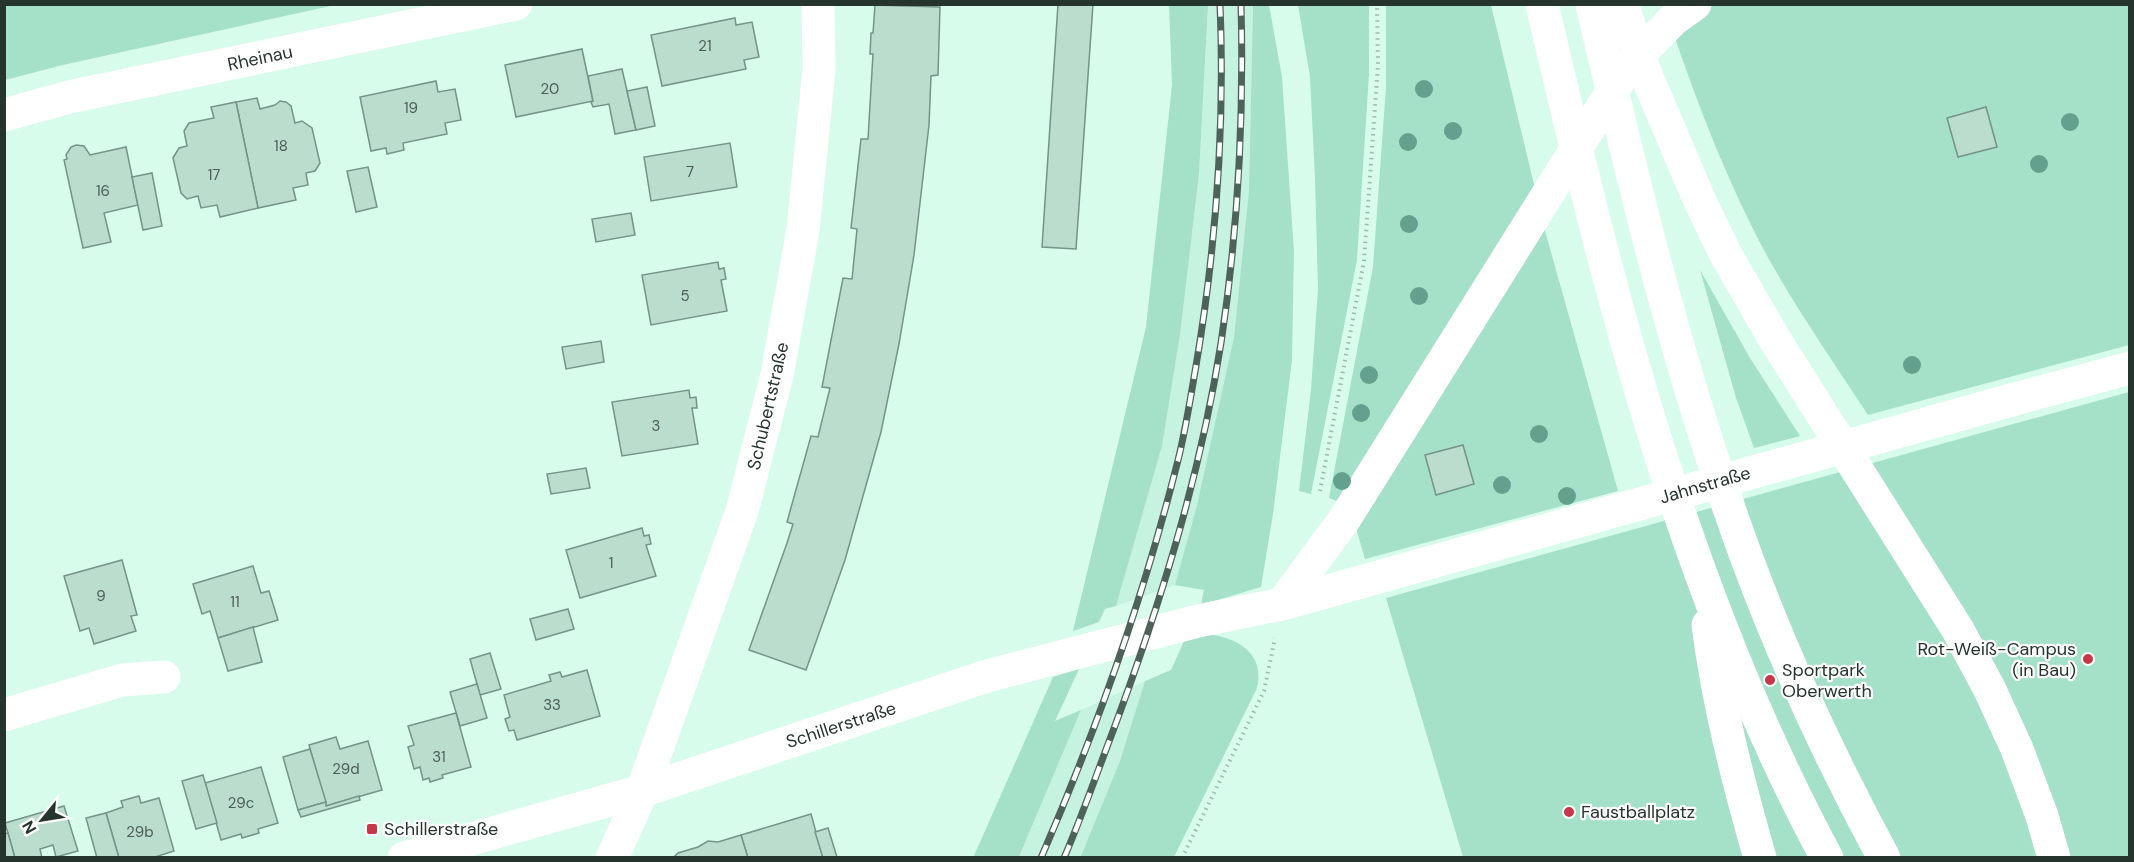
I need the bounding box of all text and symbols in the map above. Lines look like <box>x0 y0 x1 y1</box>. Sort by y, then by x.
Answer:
house number: 21 <box>698 36 712 56</box>
street label: Rheinau <box>225 39 295 77</box>
house number: 20 <box>541 79 559 99</box>
house number: 19 <box>404 98 418 118</box>
house number: 18 <box>274 136 288 156</box>
house number: 7 <box>686 162 694 182</box>
house number: 17 <box>208 165 220 185</box>
house number: 16 <box>96 181 110 201</box>
house number: 5 <box>680 286 690 306</box>
street label: Schubertstraße <box>742 340 794 472</box>
house number: 3 <box>652 416 660 436</box>
street label: Jahnstraße <box>1657 461 1753 509</box>
house number: 1 <box>609 553 613 573</box>
house number: 9 <box>96 586 106 606</box>
house number: 11 <box>230 592 240 612</box>
place label: Rot-Weiß-Campus (in Bau) <box>1917 637 2076 682</box>
marker: Rot-Weiß-Campus (in Bau) <box>2081 652 2095 666</box>
place label: Sportpark Oberwerth <box>1782 658 1872 703</box>
marker: Sportpark Oberwerth <box>1763 673 1777 687</box>
house number: 33 <box>543 695 561 715</box>
street label: Schillerstraße <box>783 696 899 754</box>
house number: 31 <box>432 747 446 767</box>
house number: 29d <box>332 759 360 779</box>
north arrow <box>12 790 72 850</box>
house number: 29c <box>228 793 254 813</box>
place label: Faustballplatz <box>1581 800 1695 824</box>
marker: Faustballplatz <box>1562 805 1576 819</box>
text: N <box>17 817 41 838</box>
place label: Schillerstraße <box>384 817 498 841</box>
house number: 29b <box>126 822 154 842</box>
marker: Schillerstraße <box>365 822 379 836</box>

